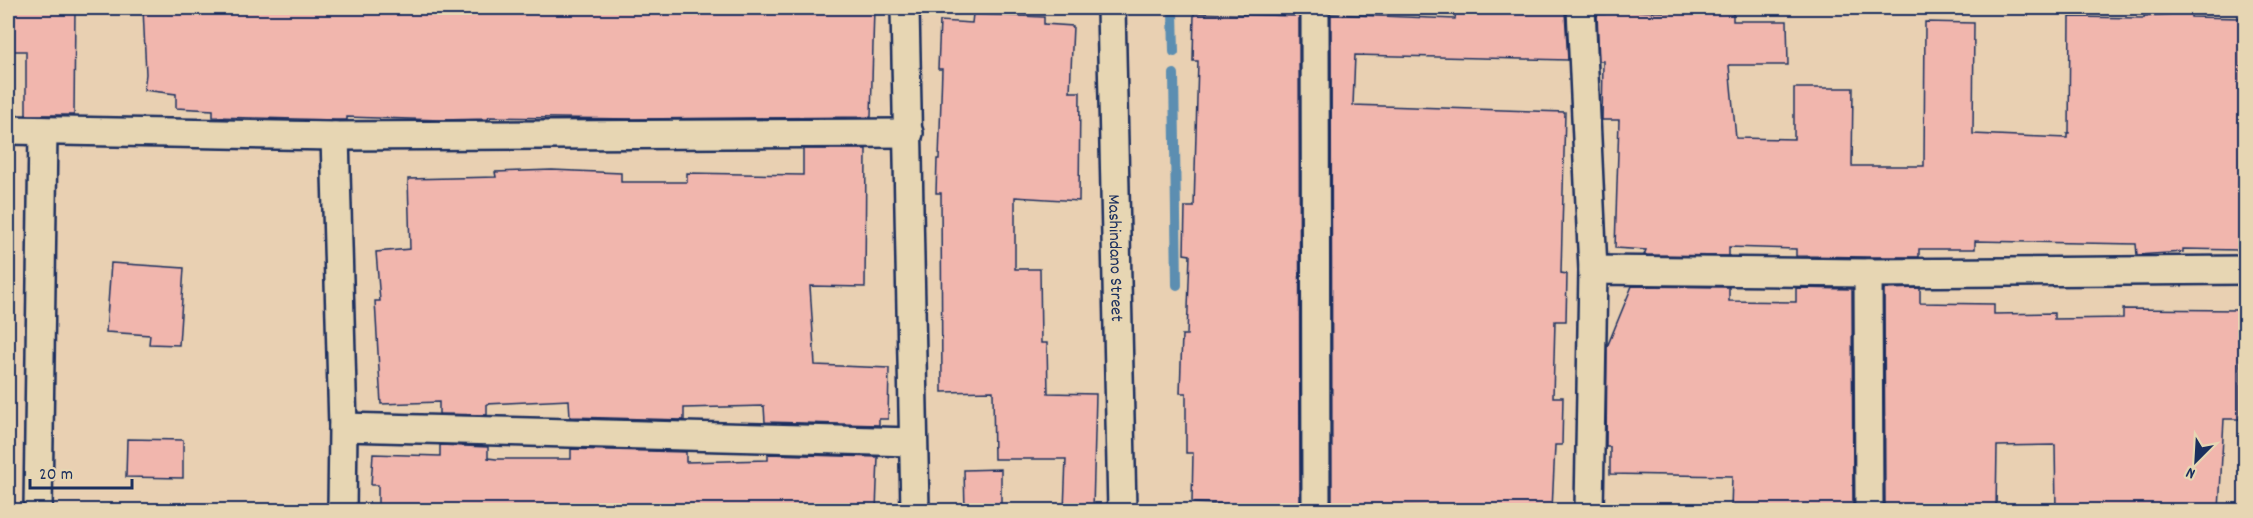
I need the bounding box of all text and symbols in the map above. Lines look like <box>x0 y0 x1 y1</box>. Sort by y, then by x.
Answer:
street label: Mashindano Street <box>1100 194 1128 322</box>
north arrow <box>2166 431 2226 491</box>
scale bar <box>30 452 132 490</box>
text: N <box>2183 460 2199 485</box>
text: 20 m <box>39 463 73 488</box>

